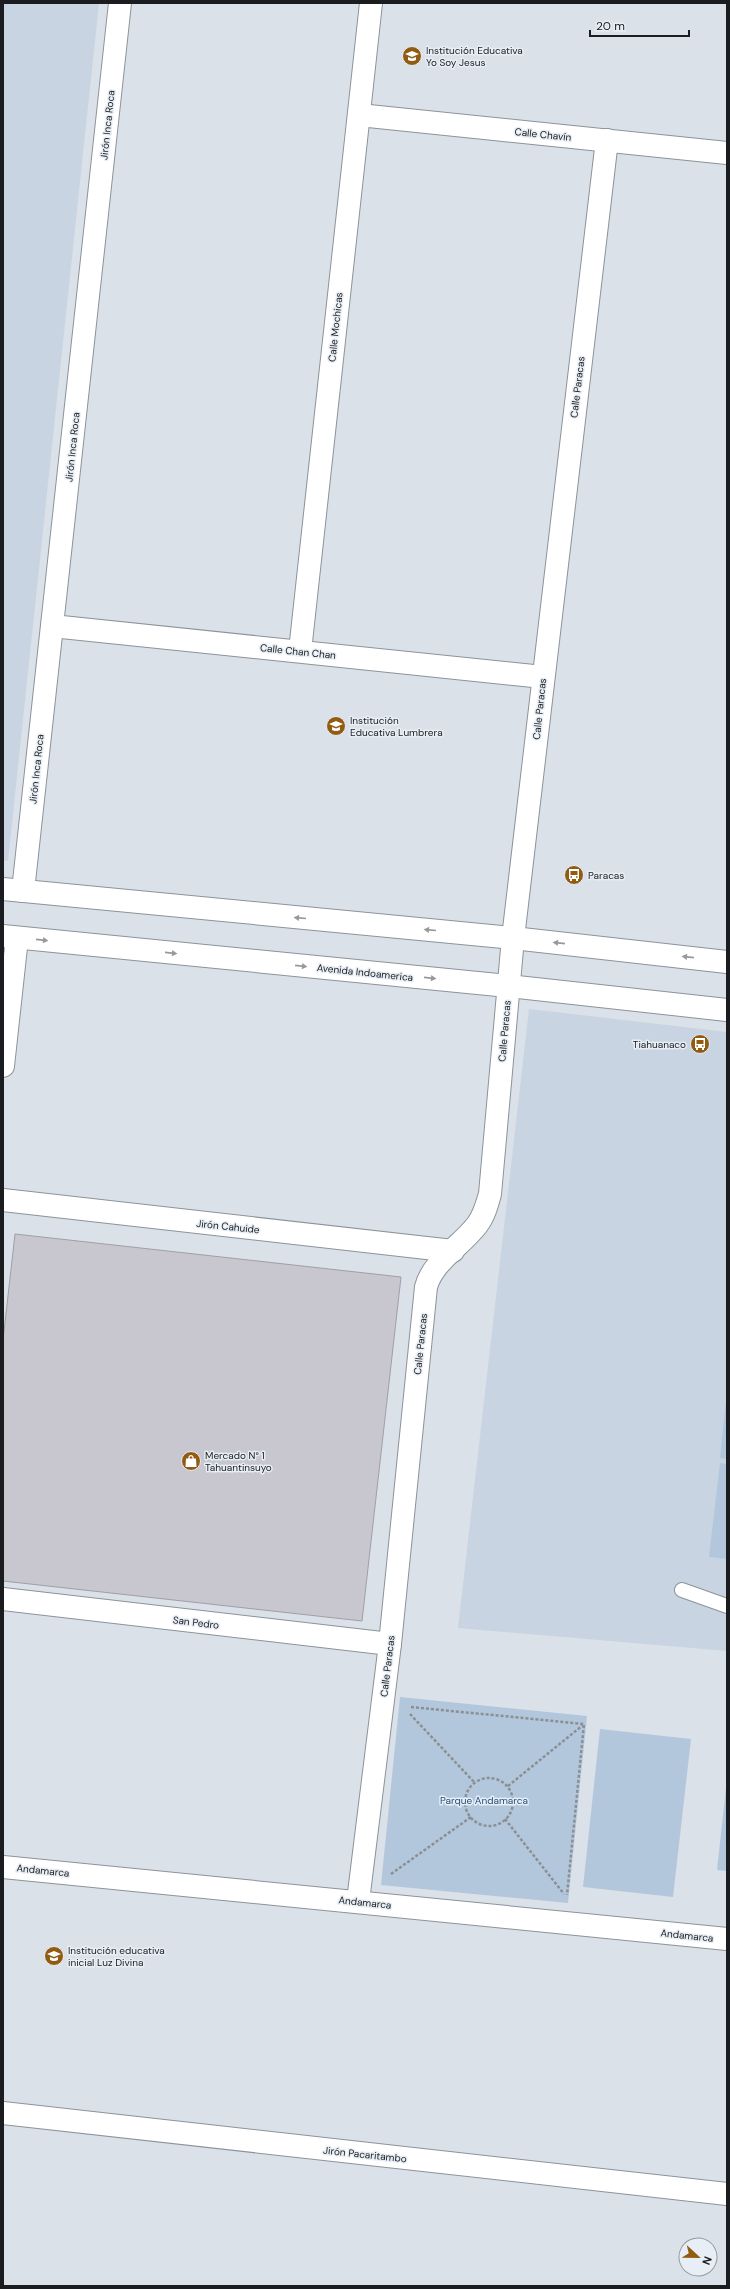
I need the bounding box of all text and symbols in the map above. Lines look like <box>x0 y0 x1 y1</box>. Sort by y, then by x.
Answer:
scale bar <box>590 12 689 38</box>
text: 20 m <box>596 18 625 34</box>
place label: Institución Educativa Yo Soy Jesus <box>426 44 523 69</box>
school or university icon: Institución Educativa Yo Soy Jesus <box>401 45 423 67</box>
street label: Jirón Inca Roca <box>97 90 118 160</box>
street label: Calle Chavín <box>514 125 572 144</box>
street label: Calle Mochicas <box>325 292 346 362</box>
street label: Calle Paracas <box>567 356 588 418</box>
street label: Jirón Inca Roca <box>62 412 83 482</box>
street label: Calle Chan Chan <box>259 641 337 662</box>
street label: Calle Paracas <box>530 678 549 740</box>
place label: Institución Educativa Lumbrera <box>350 714 443 739</box>
school or university icon: Institución Educativa Lumbrera <box>325 715 347 737</box>
street label: Jirón Inca Roca <box>26 734 47 804</box>
bus stop icon: Paracas <box>563 864 585 886</box>
place label: Paracas <box>588 869 624 882</box>
one-way arrow <box>294 915 306 921</box>
one-way arrow <box>424 927 436 934</box>
one-way arrow <box>36 937 48 944</box>
one-way arrow <box>553 940 565 947</box>
one-way arrow <box>165 950 177 956</box>
one-way arrow <box>682 954 694 961</box>
street label: Avenida Indoamerica <box>316 961 414 984</box>
one-way arrow <box>295 962 307 969</box>
one-way arrow <box>424 975 436 981</box>
street label: Calle Paracas <box>495 1000 514 1062</box>
bus stop icon: Tiahuanaco <box>689 1033 711 1055</box>
place label: Tiahuanaco <box>633 1038 686 1051</box>
street label: Jirón Cahuide <box>196 1217 261 1236</box>
street label: Calle Paracas <box>411 1313 430 1375</box>
place label: Mercado N° 1 Tahuantinsuyo <box>205 1449 272 1474</box>
shop icon: Mercado N° 1 Tahuantinsuyo <box>180 1450 202 1472</box>
street label: San Pedro <box>172 1613 220 1632</box>
street label: Calle Paracas <box>377 1635 398 1697</box>
park label: Parque Andamarca <box>440 1794 528 1807</box>
street label: Andamarca <box>16 1861 70 1880</box>
street label: Andamarca <box>338 1893 392 1912</box>
street label: Andamarca <box>660 1926 714 1945</box>
place label: Institución educativa inicial Luz Divina <box>68 1944 165 1969</box>
school or university icon: Institución educativa inicial Luz Divina <box>43 1945 65 1967</box>
street label: Jirón Pacaritambo <box>323 2144 407 2165</box>
north arrow <box>678 2237 718 2277</box>
text: N <box>699 2254 715 2267</box>

